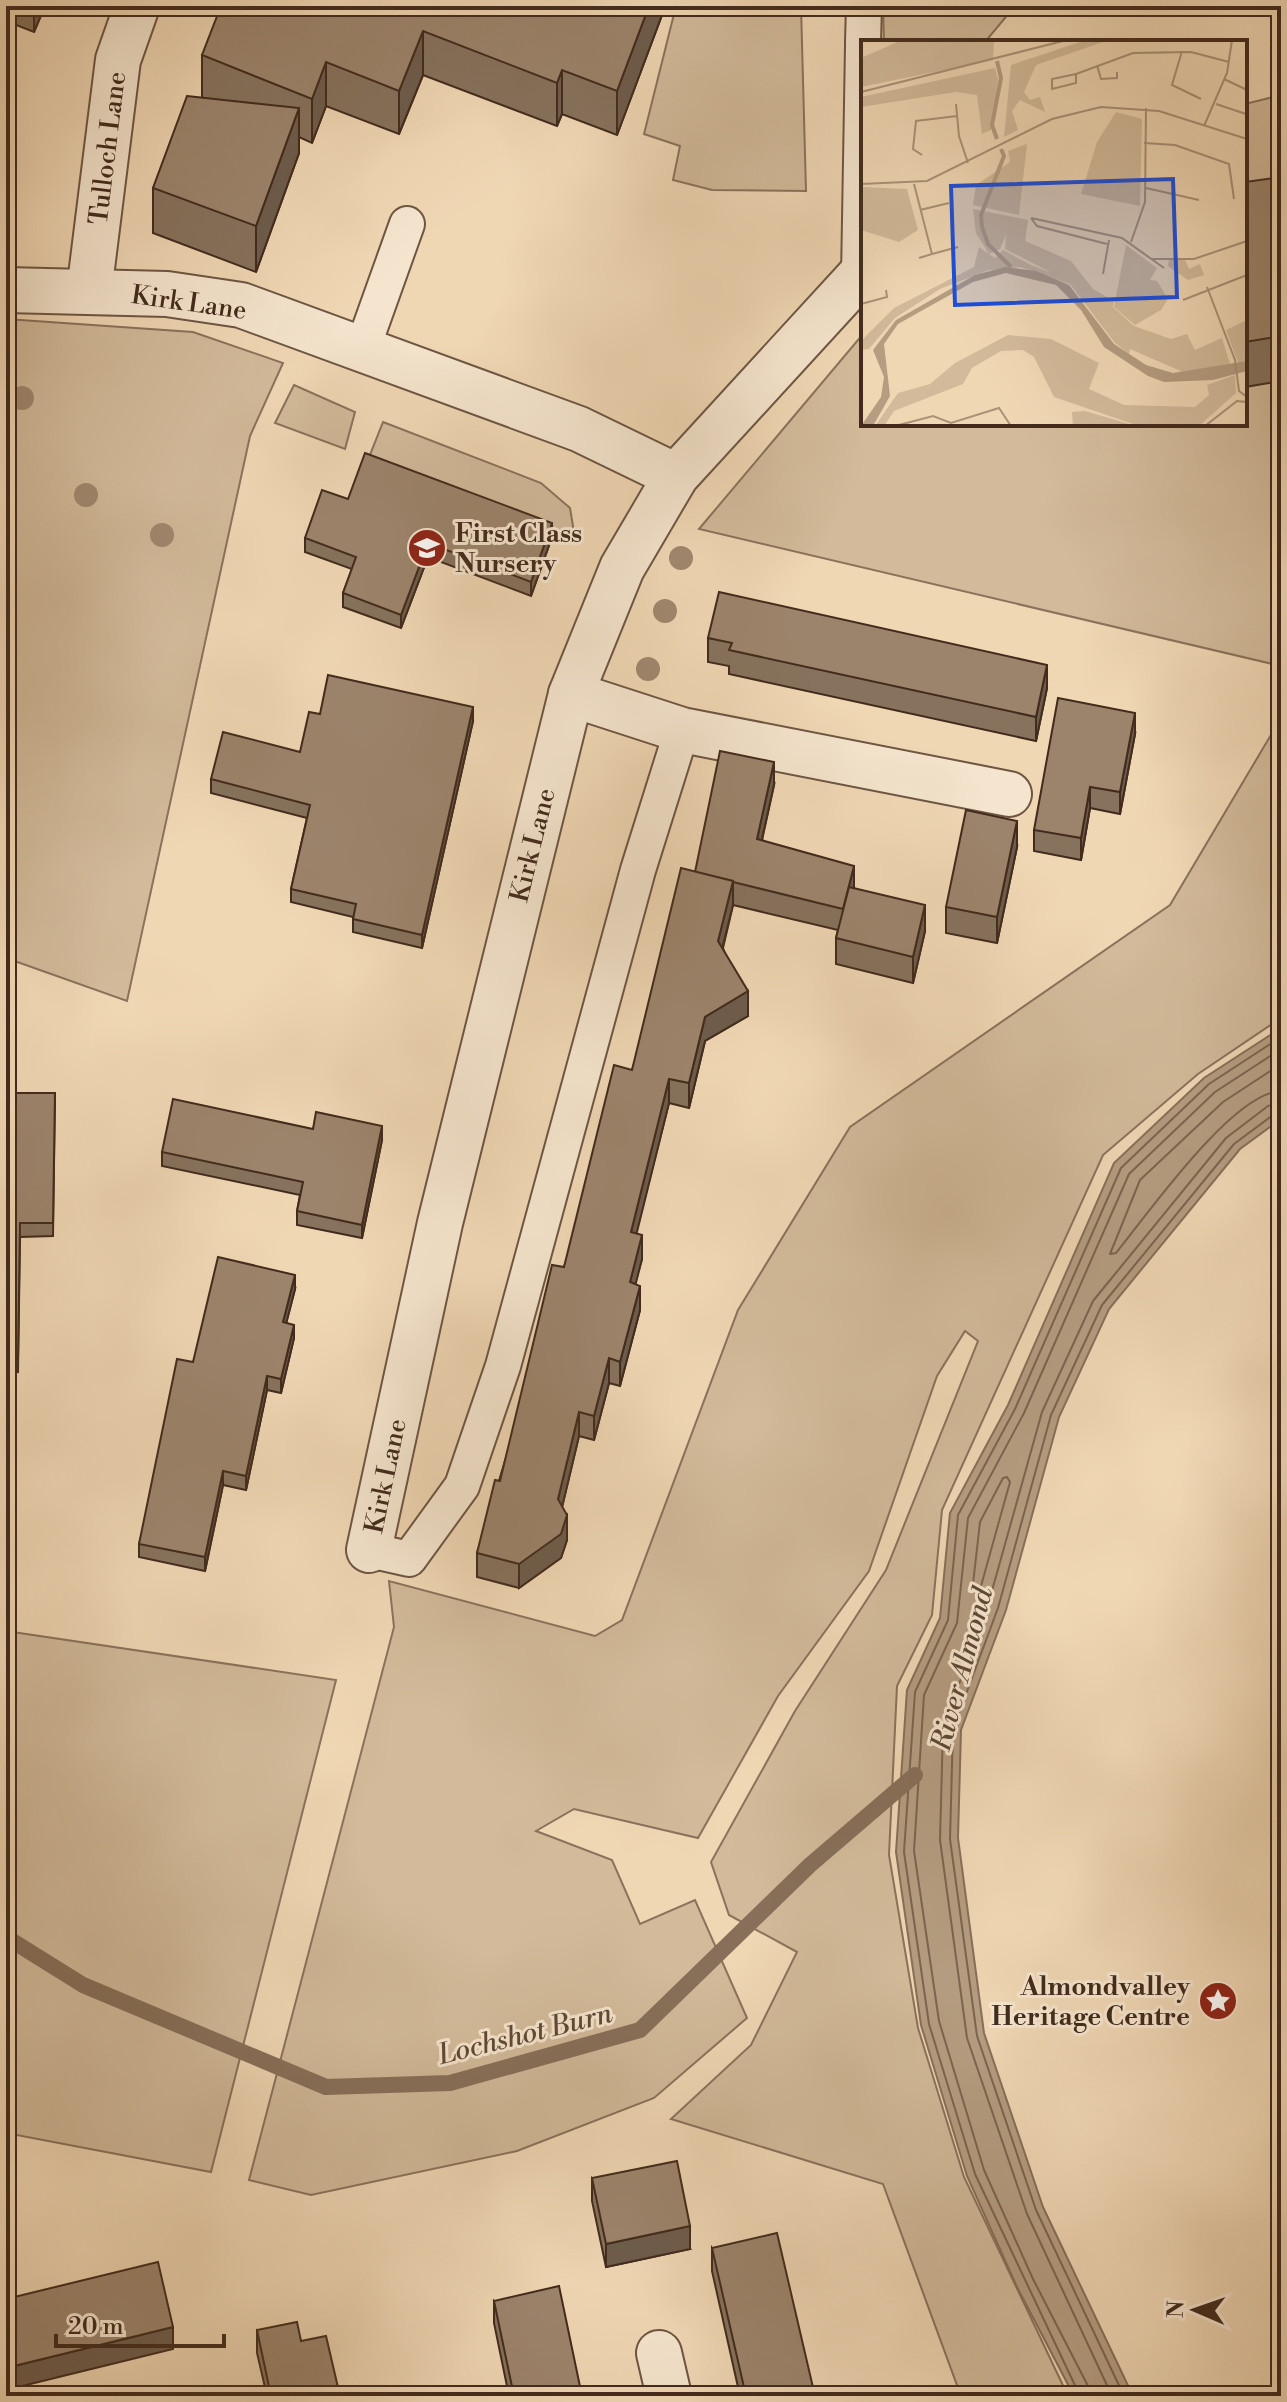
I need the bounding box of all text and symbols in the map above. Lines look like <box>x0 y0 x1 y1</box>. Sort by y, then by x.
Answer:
inset map <box>861 40 1247 426</box>
street label: Tulloch Lane <box>83 70 133 226</box>
street label: Kirk Lane <box>129 279 249 327</box>
place label: First Class Nursery <box>455 518 582 580</box>
school or university icon: First Class Nursery <box>406 527 448 569</box>
street label: Kirk Lane <box>503 785 563 906</box>
street label: Kirk Lane <box>358 1416 414 1536</box>
water label: River Almond <box>924 1583 1001 1756</box>
place label: Almondvalley Heritage Centre <box>991 1971 1191 2033</box>
place icon: Almondvalley Heritage Centre <box>1197 1980 1239 2022</box>
water label: Lochshot Burn <box>434 1996 616 2073</box>
north arrow <box>1155 2270 1235 2350</box>
scale bar <box>56 2298 224 2348</box>
text: N <box>1163 2300 1190 2319</box>
text: 20 m <box>68 2312 124 2342</box>

